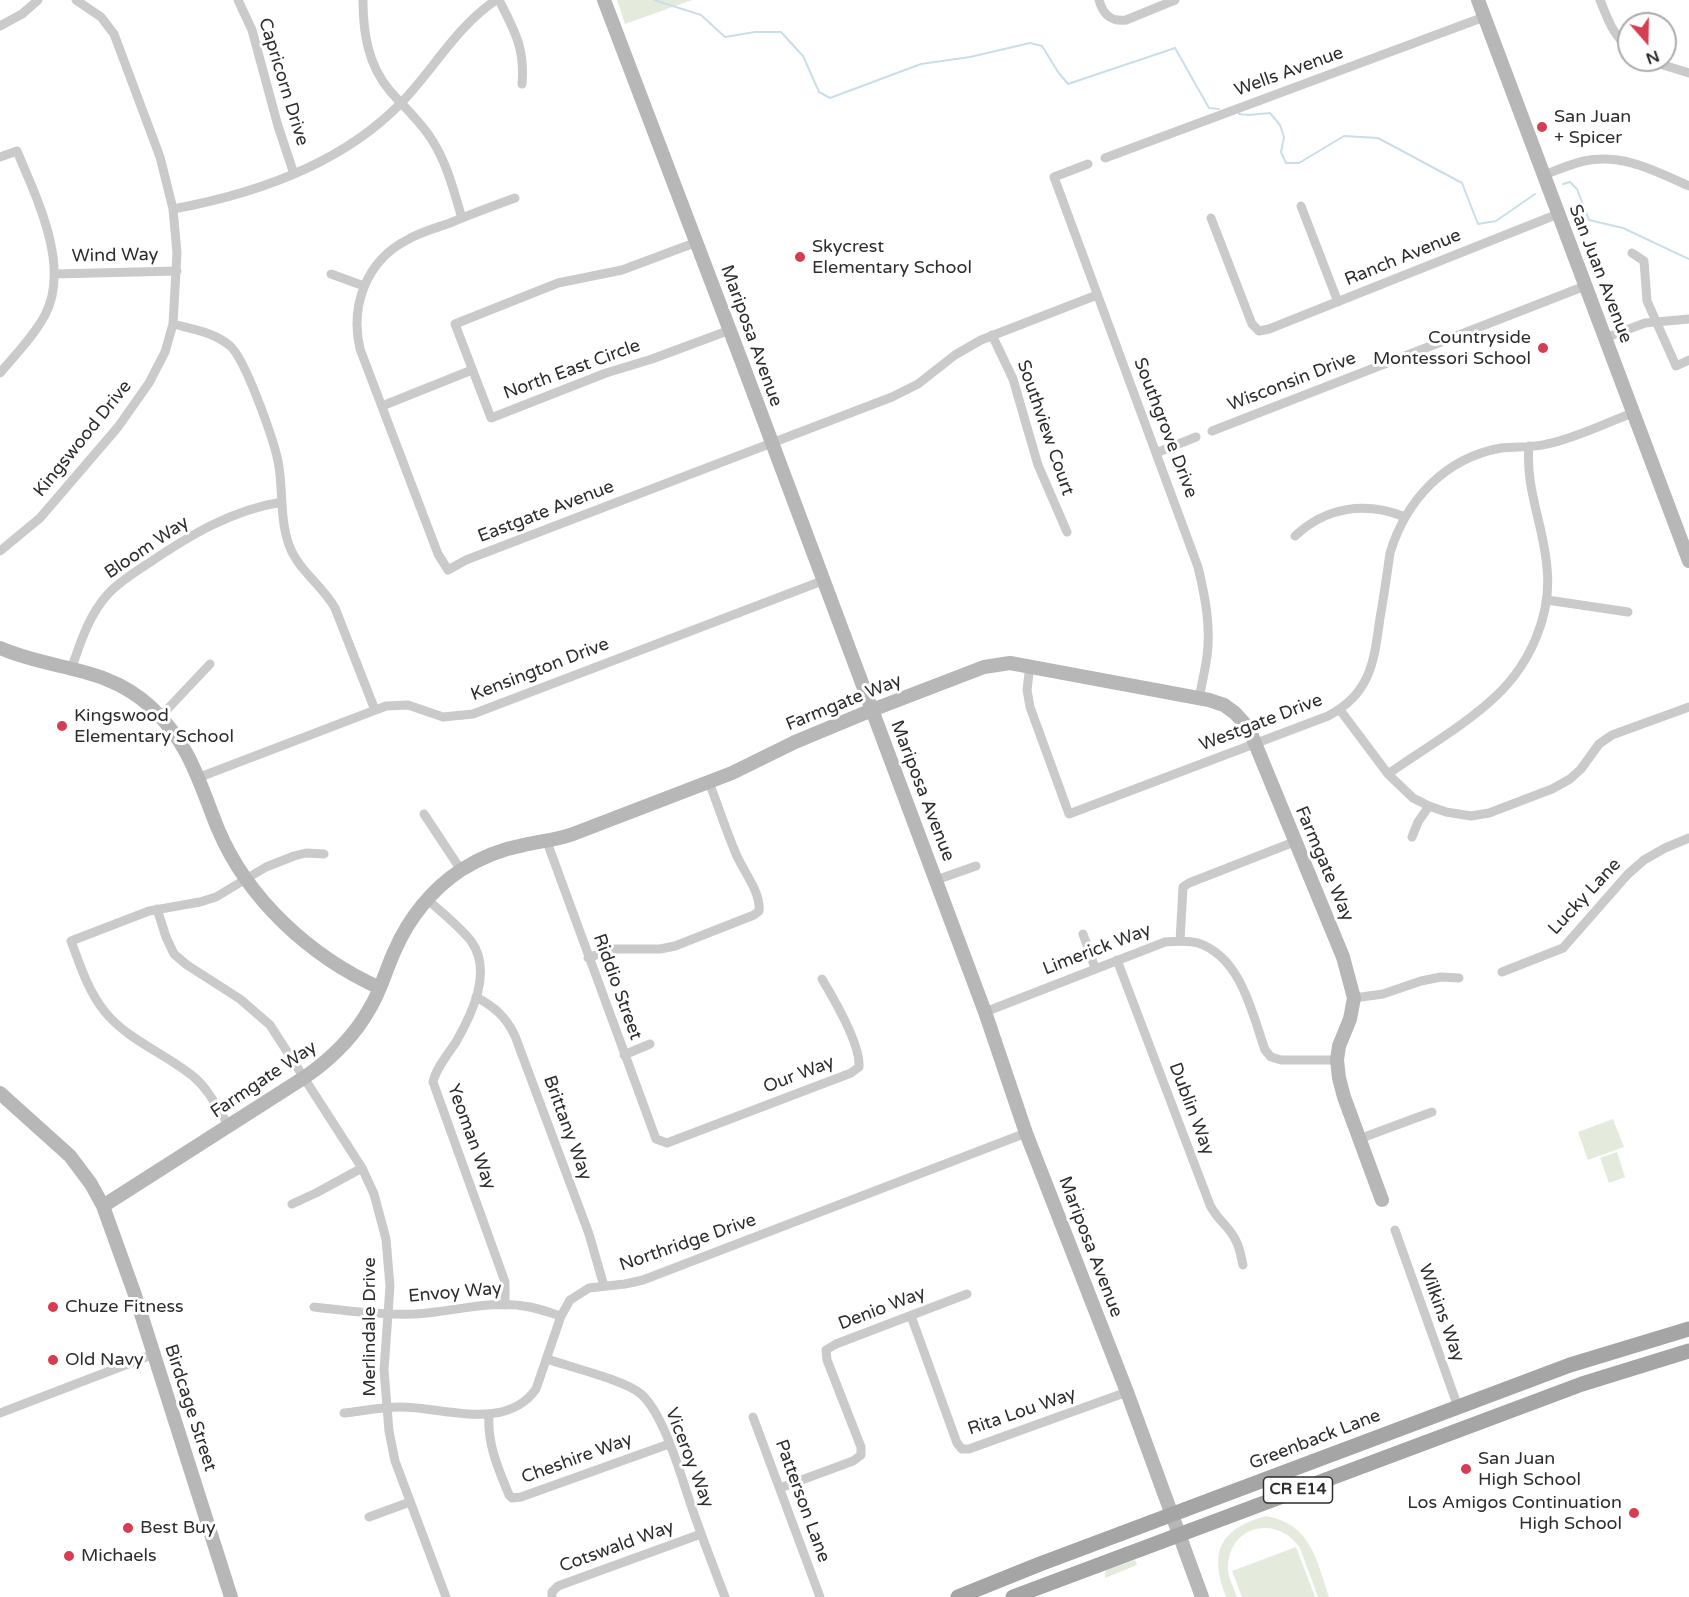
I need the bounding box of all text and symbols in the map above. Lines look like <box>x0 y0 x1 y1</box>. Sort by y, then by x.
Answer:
north arrow <box>1617 12 1677 72</box>
street label: Capricorn Drive <box>253 15 313 149</box>
street label: Wells Avenue <box>1232 42 1346 102</box>
text: N <box>1643 45 1662 69</box>
place label: San Juan + Spicer <box>1554 106 1631 148</box>
marker: San Juan + Spicer <box>1535 120 1549 134</box>
street label: San Juan Avenue <box>1564 202 1636 346</box>
street label: Ranch Avenue <box>1342 225 1464 291</box>
place label: Skycrest Elementary School <box>812 236 972 278</box>
street label: Wind Way <box>72 244 158 268</box>
marker: Skycrest Elementary School <box>793 250 807 264</box>
street label: Mariposa Avenue <box>715 262 787 410</box>
place label: Countryside Montessori School <box>1373 327 1531 370</box>
street label: North East Circle <box>501 335 643 405</box>
marker: Countryside Montessori School <box>1536 341 1550 355</box>
street label: Wisconsin Drive <box>1225 348 1359 416</box>
street label: Southgrove Drive <box>1128 355 1202 501</box>
street label: Southview Court <box>1012 358 1078 498</box>
street label: Kingswood Drive <box>29 376 137 502</box>
street label: Eastgate Avenue <box>475 476 617 548</box>
street label: Bloom Way <box>101 512 193 584</box>
street label: Kensington Drive <box>468 634 612 706</box>
street label: Farmgate Way <box>783 670 905 736</box>
street label: Westgate Drive <box>1196 690 1326 756</box>
place label: Kingswood Elementary School <box>74 705 234 748</box>
street label: Mariposa Avenue <box>885 718 959 864</box>
marker: Kingswood Elementary School <box>55 719 69 733</box>
street label: Farmgate Way <box>1290 803 1358 925</box>
street label: Lucky Lane <box>1544 854 1626 940</box>
street label: Limerick Way <box>1040 919 1154 981</box>
street label: Riddio Street <box>588 931 646 1043</box>
street label: Farmgate Way <box>207 1037 321 1123</box>
street label: Our Way <box>761 1052 837 1098</box>
street label: Dublin Way <box>1163 1060 1219 1158</box>
street label: Brittany Way <box>538 1073 596 1183</box>
street label: Yeoman Way <box>442 1081 500 1193</box>
street label: Mariposa Avenue <box>1053 1174 1127 1320</box>
street label: Northridge Drive <box>617 1209 759 1277</box>
street label: Merlindale Drive <box>359 1257 381 1397</box>
street label: Wilkins Way <box>1413 1261 1469 1365</box>
street label: Envoy Way <box>407 1278 503 1308</box>
street label: Denio Way <box>835 1283 929 1335</box>
place label: Chuze Fitness <box>65 1296 184 1318</box>
marker: Chuze Fitness <box>46 1300 60 1314</box>
street label: Birdcage Street <box>159 1342 221 1474</box>
place label: Old Navy <box>65 1349 144 1371</box>
marker: Old Navy <box>46 1353 60 1367</box>
street label: Rita Lou Way <box>965 1383 1079 1441</box>
street label: Viceroy Way <box>660 1405 718 1511</box>
street label: Greenback Lane <box>1246 1405 1384 1475</box>
street label: Cheshire Way <box>519 1429 635 1489</box>
street label: Patterson Lane <box>770 1437 834 1565</box>
place label: San Juan High School <box>1478 1448 1581 1490</box>
marker: San Juan High School <box>1459 1462 1473 1476</box>
road number: CR E14 <box>1264 1477 1332 1503</box>
place label: Los Amigos Continuation High School <box>1407 1492 1622 1534</box>
marker: Los Amigos Continuation High School <box>1627 1506 1641 1520</box>
street label: Cotswald Way <box>557 1516 677 1578</box>
place label: Best Buy <box>140 1517 216 1539</box>
marker: Best Buy <box>121 1521 135 1535</box>
place label: Michaels <box>81 1545 157 1567</box>
marker: Michaels <box>62 1549 76 1563</box>

